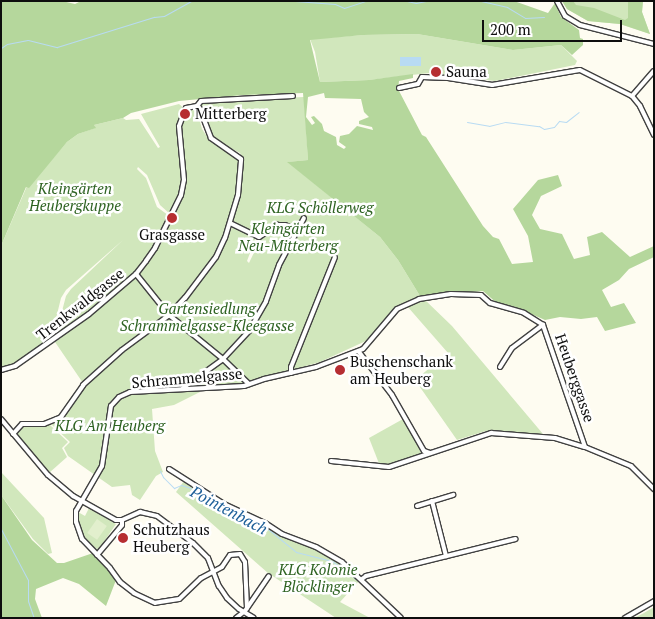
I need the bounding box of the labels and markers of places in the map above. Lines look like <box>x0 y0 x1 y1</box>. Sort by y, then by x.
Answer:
place label: Sauna <box>446 63 487 81</box>
marker: Sauna <box>430 66 442 78</box>
place label: Mitterberg <box>195 105 266 123</box>
marker: Mitterberg <box>179 108 191 120</box>
marker: Grasgasse <box>166 212 178 224</box>
place label: Grasgasse <box>139 226 205 244</box>
place label: Buschenschank am Heuberg <box>350 352 453 387</box>
marker: Buschenschank am Heuberg <box>334 364 346 376</box>
place label: Schutzhaus Heuberg <box>133 520 210 555</box>
marker: Schutzhaus Heuberg <box>117 532 129 544</box>

